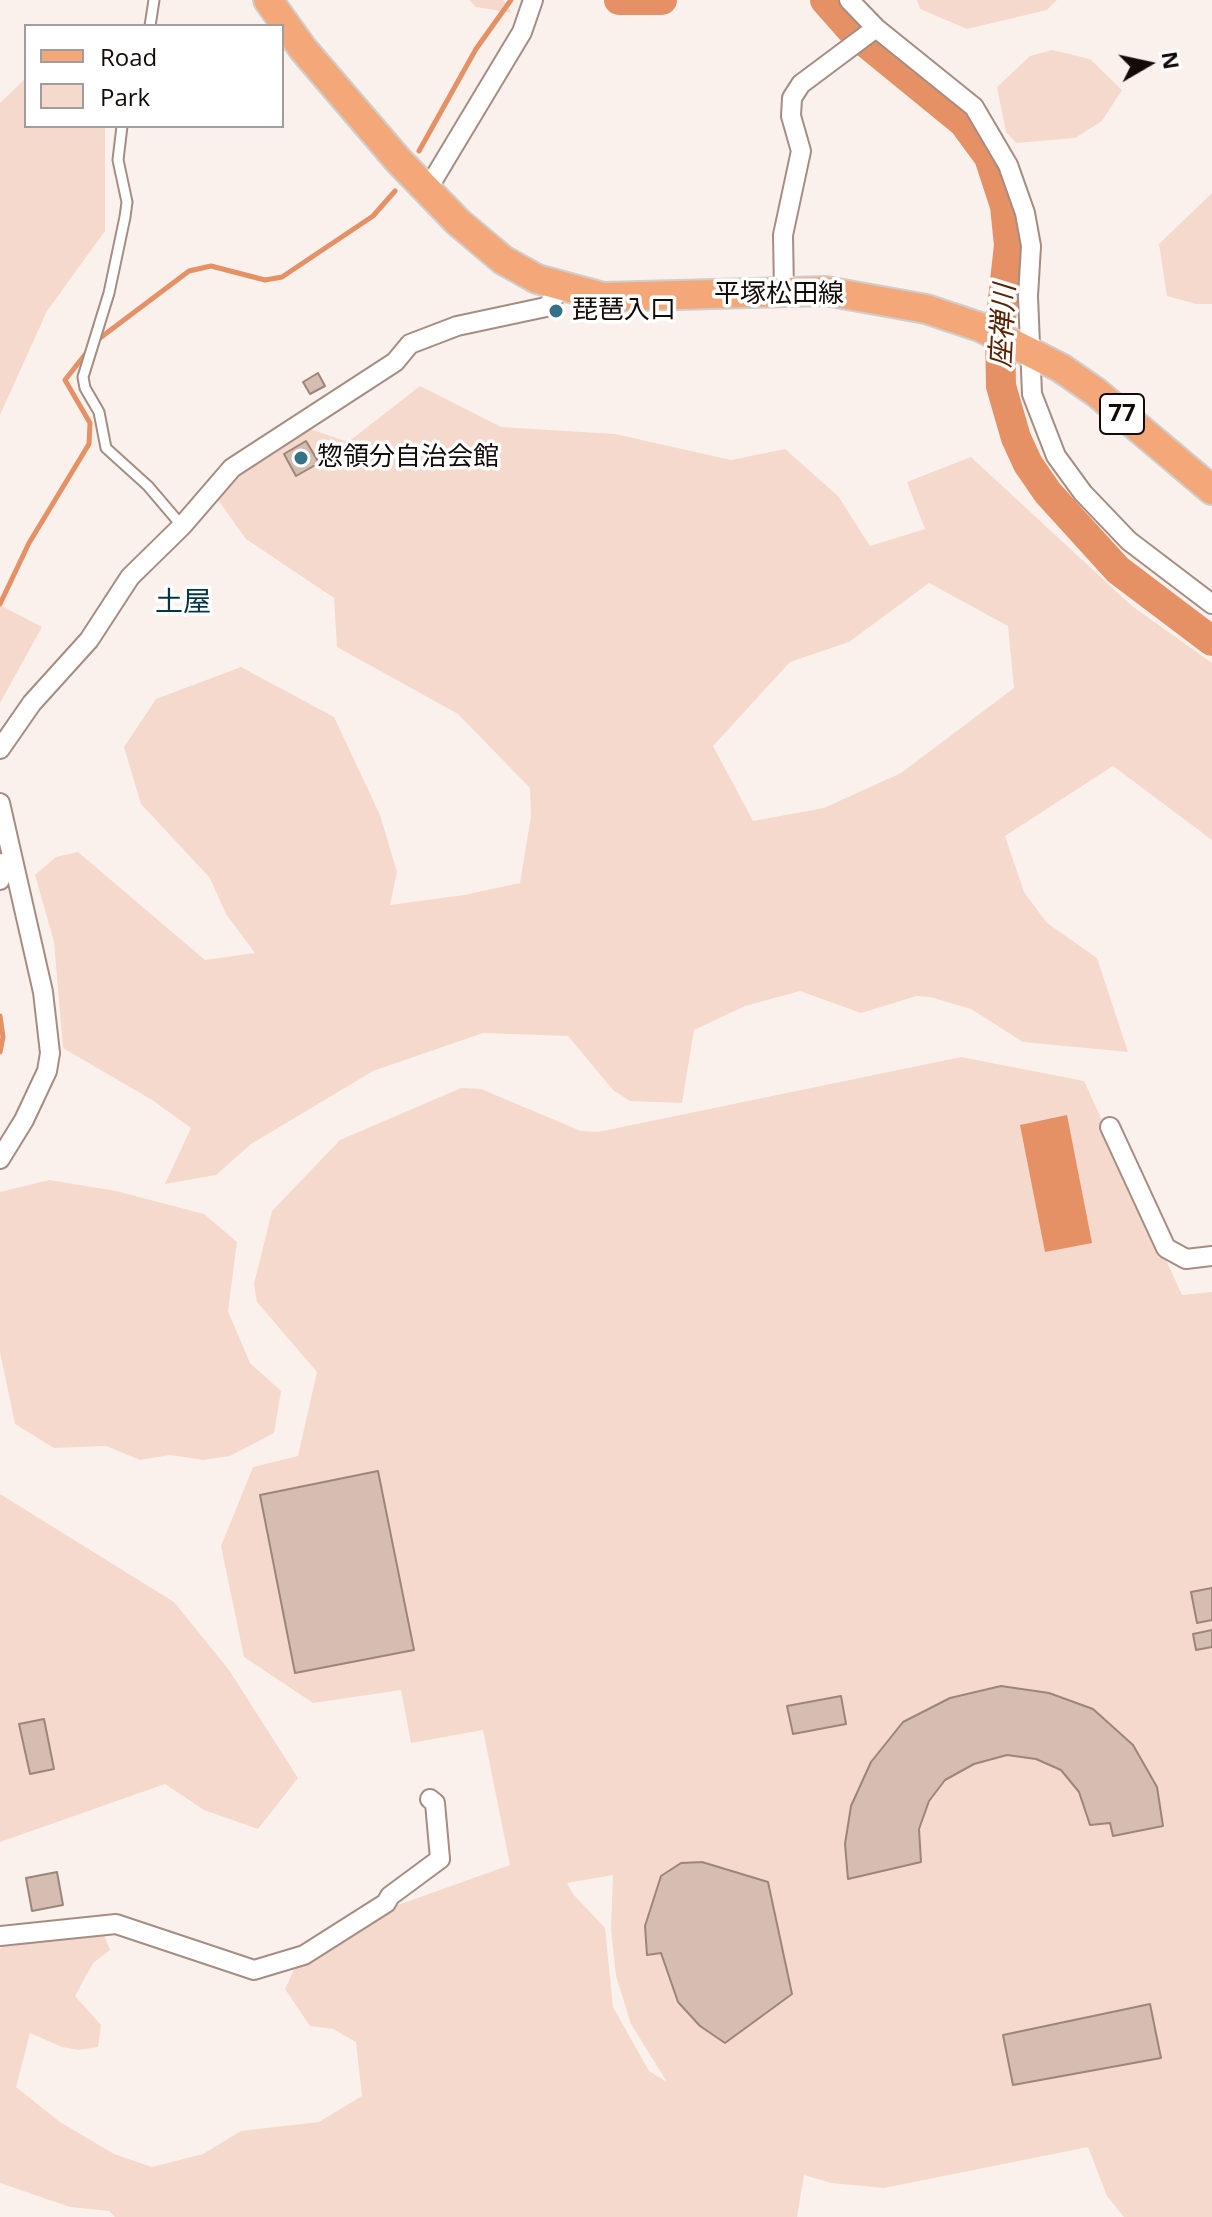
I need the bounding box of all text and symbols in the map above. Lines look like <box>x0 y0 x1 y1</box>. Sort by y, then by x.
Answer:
legend <box>24 24 284 128</box>
north arrow <box>1108 24 1188 104</box>
text: Road <box>100 40 157 73</box>
text: N <box>1155 49 1188 71</box>
text: Park <box>100 80 150 113</box>
street label: 平塚松田線 <box>714 279 844 311</box>
water label: 座禅川 <box>985 283 1023 369</box>
place label: 琵琶入口 <box>572 295 676 327</box>
marker: 琵琶入口 <box>547 302 565 320</box>
road number: 77 <box>1100 394 1144 434</box>
place label: 惣領分自治会館 <box>317 442 499 474</box>
marker: 惣領分自治会館 <box>292 449 310 467</box>
district label: 土屋 <box>155 586 211 620</box>

